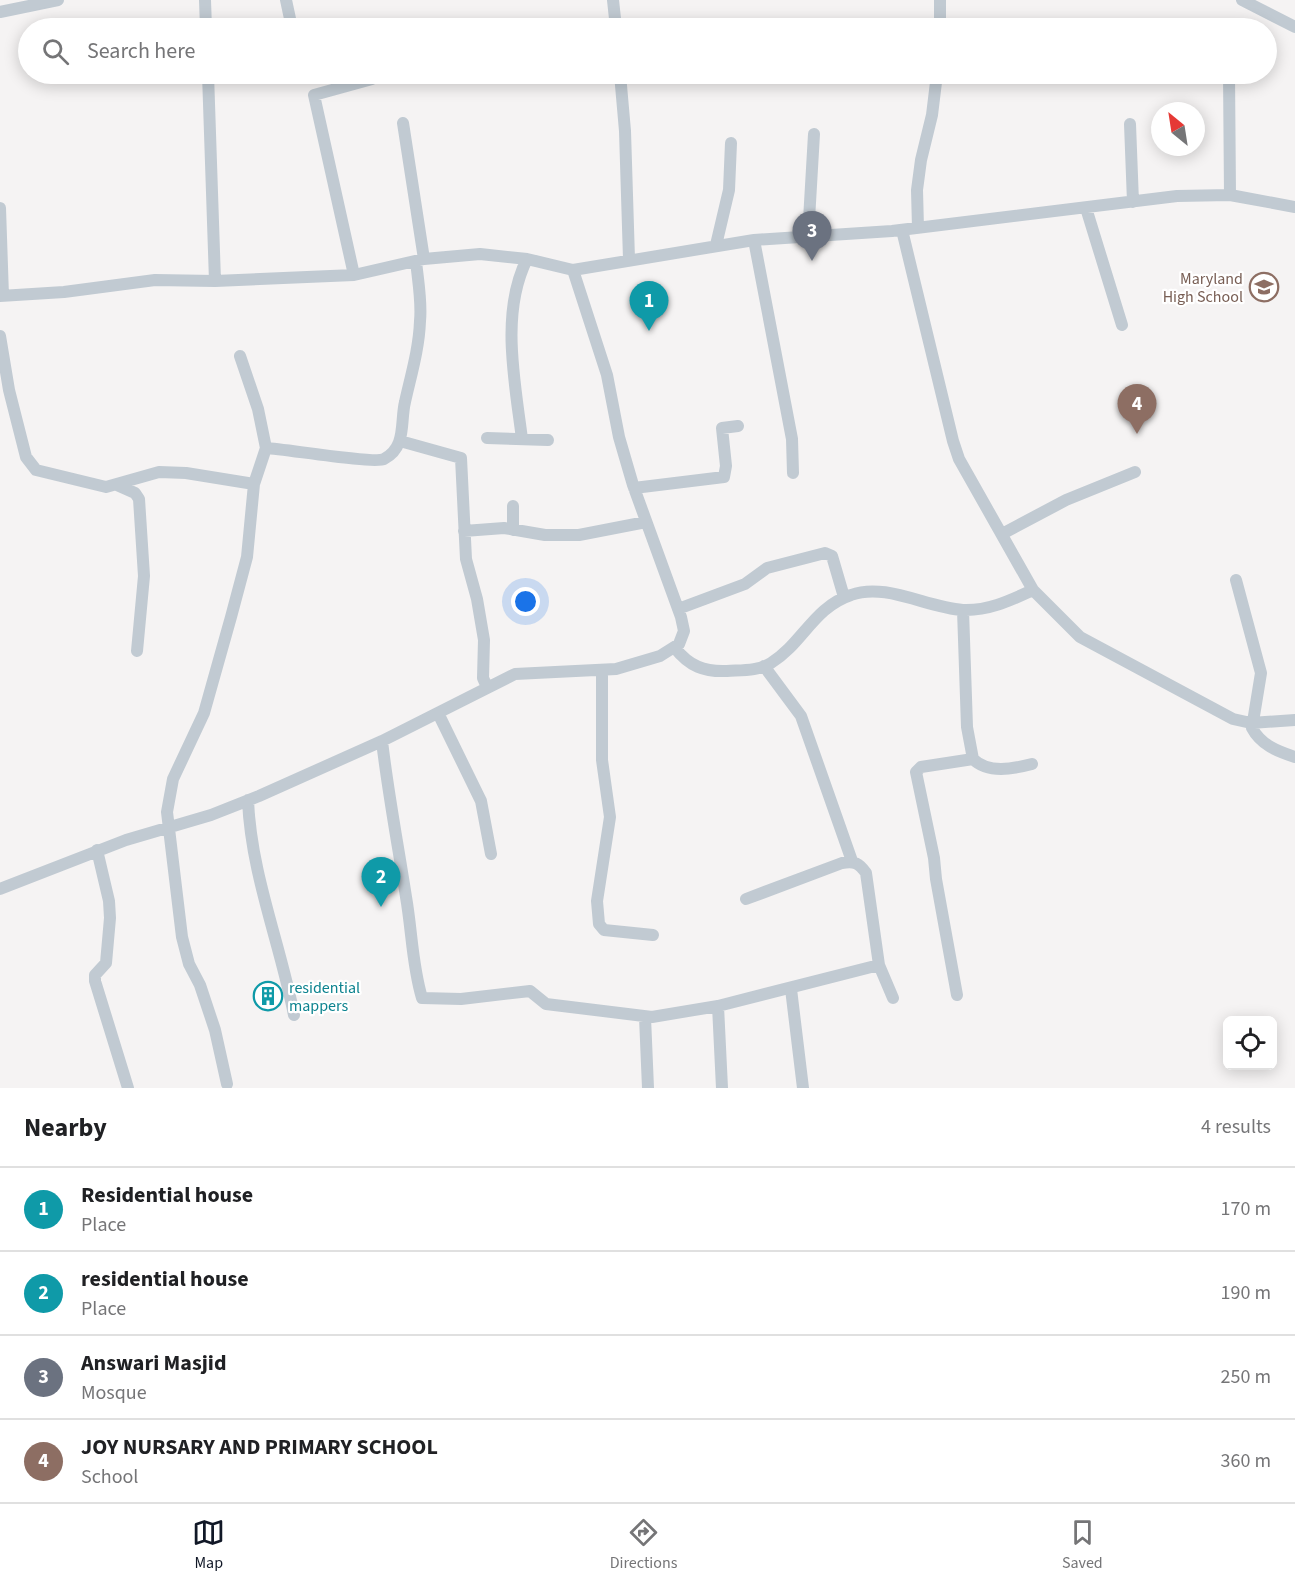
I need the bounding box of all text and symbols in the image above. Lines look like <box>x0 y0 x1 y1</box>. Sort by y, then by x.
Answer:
search box <box>18 18 1277 84</box>
icon: search <box>39 35 72 68</box>
text: Search here <box>87 35 195 67</box>
north arrow <box>1151 102 1205 156</box>
pin: 3 <box>792 212 832 261</box>
place label: Maryland High School <box>1163 268 1243 308</box>
school or university icon: Maryland High School <box>1248 271 1280 303</box>
pin: 1 <box>630 282 668 331</box>
pin: 4 <box>1118 384 1156 434</box>
your location <box>511 587 540 616</box>
pin: 2 <box>362 858 400 907</box>
place label: residential mappers <box>289 977 360 1017</box>
building icon: residential mappers <box>252 980 284 1012</box>
map controls <box>1223 1016 1277 1070</box>
button: locate <box>1223 1016 1277 1070</box>
text: Nearby <box>24 1109 107 1146</box>
text: 4 results <box>1201 1113 1271 1141</box>
text: Residential house <box>81 1179 253 1211</box>
text: 1 <box>38 1195 49 1223</box>
text: 170 m <box>1221 1195 1271 1223</box>
text: Place <box>81 1211 126 1239</box>
text: residential house <box>81 1263 249 1295</box>
text: 2 <box>38 1279 49 1307</box>
text: 190 m <box>1221 1279 1271 1307</box>
text: Place <box>81 1295 126 1323</box>
text: Answari Masjid <box>81 1347 227 1379</box>
text: 3 <box>38 1363 49 1391</box>
text: 250 m <box>1221 1363 1271 1391</box>
text: Mosque <box>81 1379 147 1407</box>
text: JOY NURSARY AND PRIMARY SCHOOL <box>81 1431 438 1463</box>
text: 4 <box>38 1447 49 1475</box>
text: 360 m <box>1221 1447 1271 1475</box>
text: School <box>81 1463 138 1491</box>
tab: Map <box>192 1516 225 1574</box>
tab: Directions <box>610 1516 677 1574</box>
tab: Saved <box>1062 1516 1103 1574</box>

